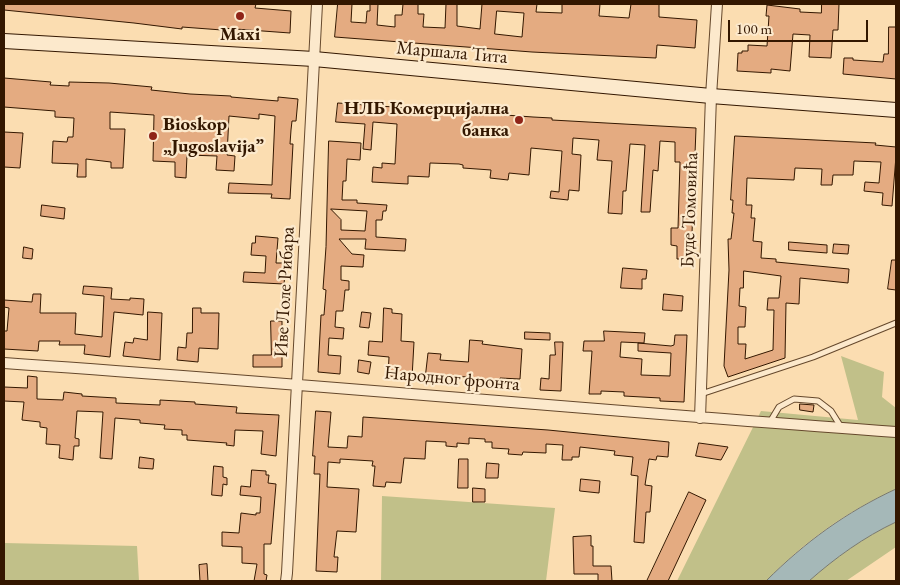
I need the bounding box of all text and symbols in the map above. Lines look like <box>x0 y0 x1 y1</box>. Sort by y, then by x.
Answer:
marker: Maxi <box>234 10 246 22</box>
scale bar <box>730 10 870 42</box>
text: 100 m <box>736 19 772 38</box>
place label: Maxi <box>220 24 260 46</box>
street label: Маршала Тита <box>395 37 509 69</box>
place label: НЛБ Комерцијална банка <box>344 98 509 142</box>
place label: Bioskop „Jugoslavija” <box>163 114 264 158</box>
marker: НЛБ Комерцијална банка <box>513 114 525 126</box>
marker: Bioskop „Jugoslavija” <box>147 130 159 142</box>
street label: Буде Томовића <box>677 152 703 268</box>
street label: Иве Лоле Рибара <box>270 226 300 358</box>
street label: Народног фронта <box>383 362 521 396</box>

